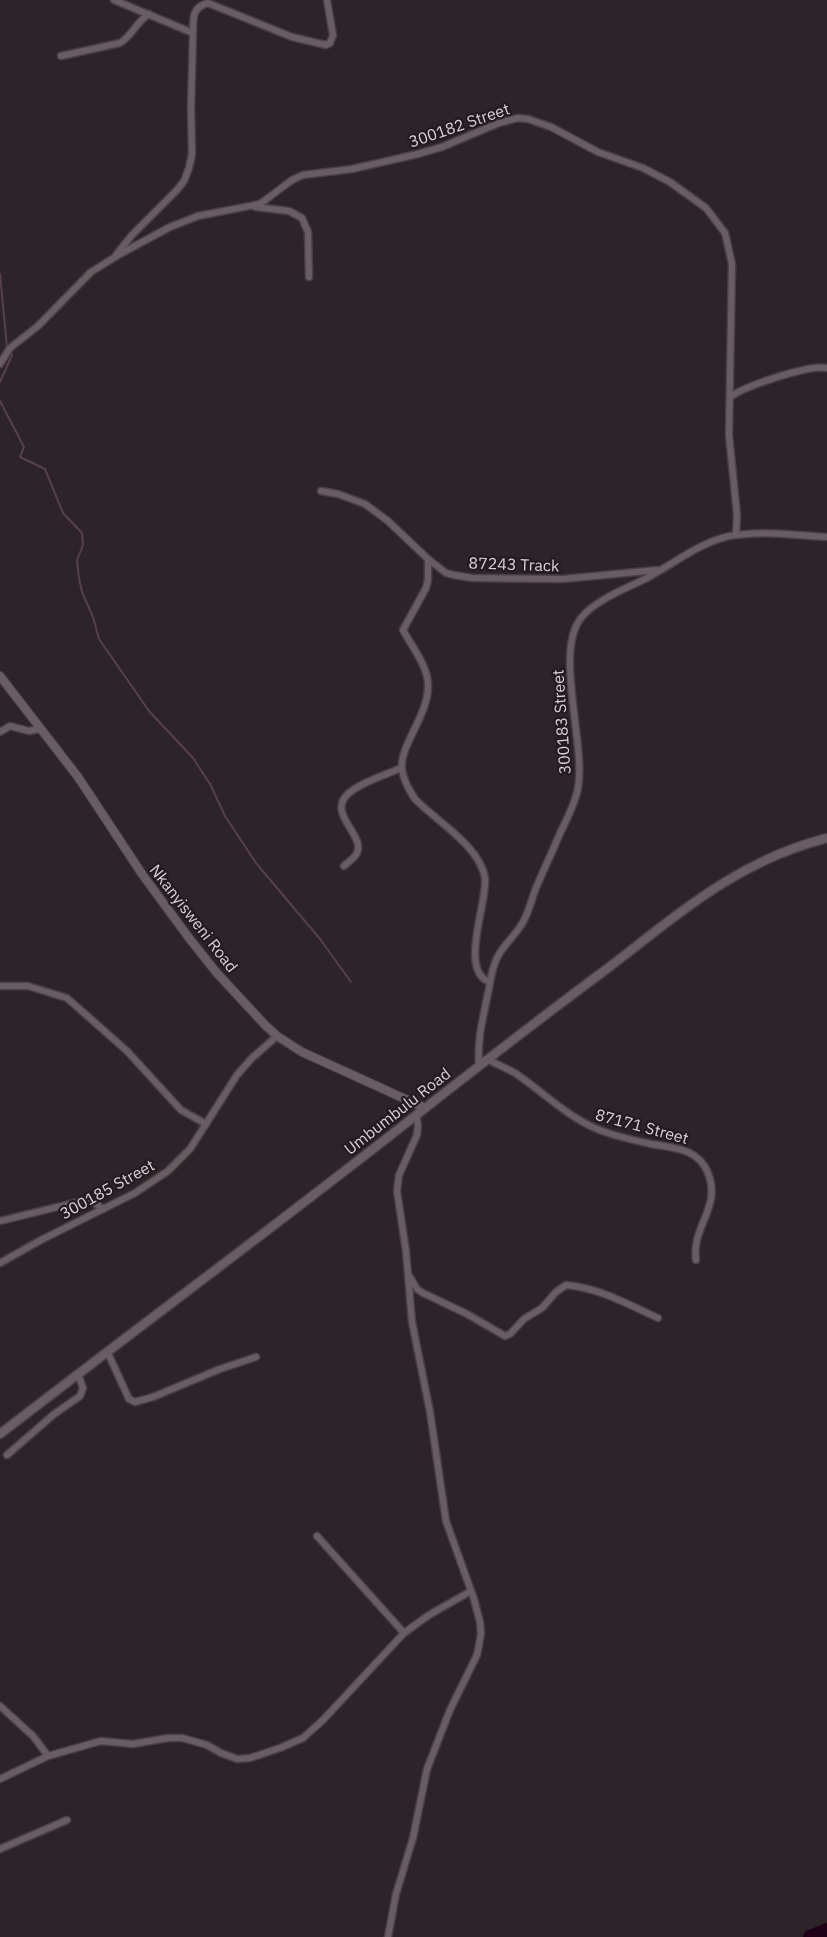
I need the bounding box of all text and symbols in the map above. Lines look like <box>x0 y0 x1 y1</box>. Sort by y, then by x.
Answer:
street label: 300182 Street <box>406 98 512 152</box>
street label: 87243 Track <box>468 552 560 576</box>
street label: 300183 Street <box>547 669 575 775</box>
street label: Nkanyisweni Road <box>146 860 242 976</box>
street label: Umbumbulu Road <box>340 1063 454 1159</box>
street label: 87171 Street <box>593 1104 691 1148</box>
street label: 300185 Street <box>56 1155 158 1223</box>

